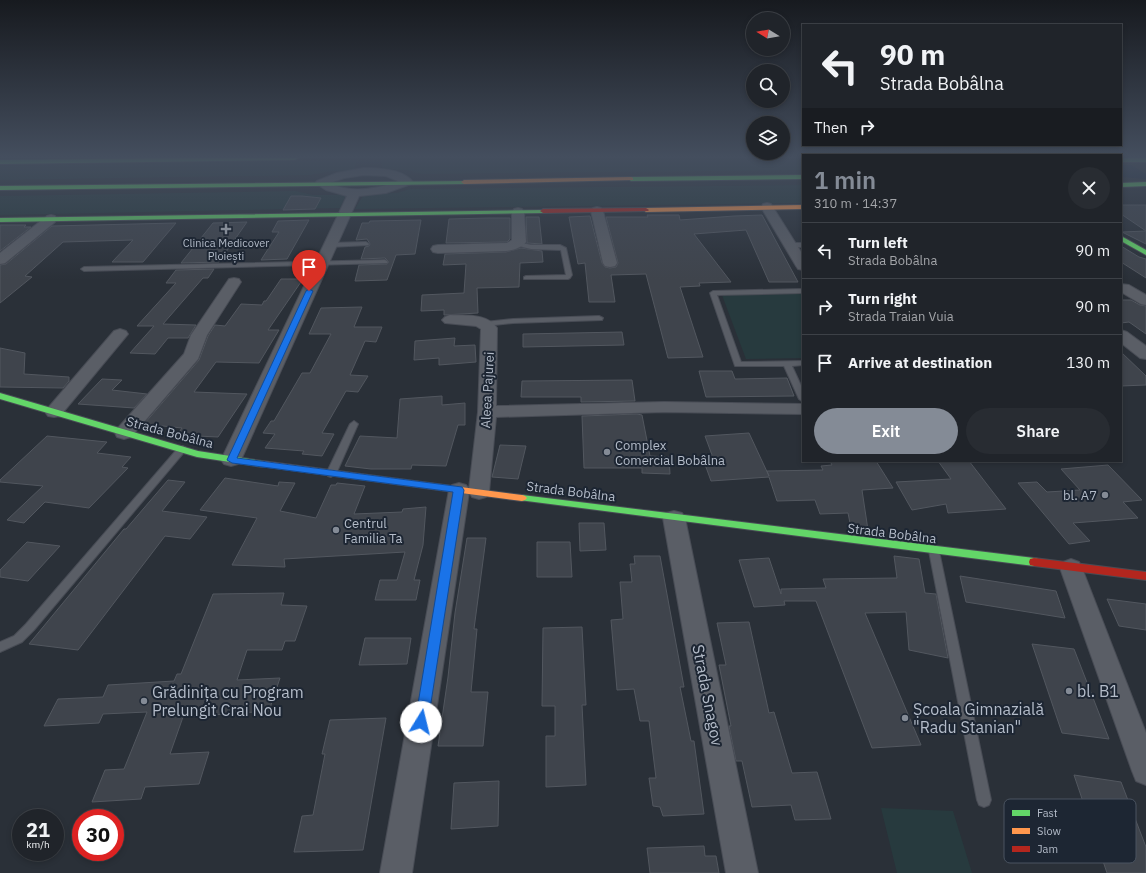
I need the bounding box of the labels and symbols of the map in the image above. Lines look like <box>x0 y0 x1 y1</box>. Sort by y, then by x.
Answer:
north arrow <box>746 12 790 56</box>
marker: Clinica Medicover Ploiești <box>220 223 232 235</box>
place label: Clinica Medicover Ploiești <box>183 236 269 263</box>
pin <box>292 250 326 291</box>
street label: Aleea Pajurei <box>477 351 498 429</box>
street label: Strada Bobâlna <box>124 413 215 452</box>
place label: Complex Comercial Bobâlna <box>615 437 725 469</box>
marker: Complex Comercial Bobâlna <box>602 447 612 457</box>
street label: Strada Bobâlna <box>526 478 616 505</box>
place label: bl. A7 <box>1063 487 1097 504</box>
marker: bl. A7 <box>1100 490 1110 500</box>
place label: Centrul Familia Ta <box>344 515 403 547</box>
street label: Strada Bobâlna <box>847 520 937 547</box>
marker: Centrul Familia Ta <box>331 525 341 535</box>
street label: Strada Snagov <box>688 643 728 748</box>
place label: bl. B1 <box>1077 681 1119 701</box>
place label: Grădinița cu Program Prelungit Crai Nou <box>152 682 304 720</box>
marker: bl. B1 <box>1064 686 1074 696</box>
marker: Grădinița cu Program Prelungit Crai Nou <box>139 696 149 706</box>
place label: Școala Gimnazială "Radu Stanian" <box>913 699 1044 737</box>
position arrow <box>400 701 442 743</box>
marker: Școala Gimnazială "Radu Stanian" <box>900 713 910 723</box>
legend <box>1004 799 1136 863</box>
text: Fast <box>1037 806 1058 820</box>
speed limit sign: 30 <box>72 809 124 861</box>
text: Slow <box>1037 824 1061 838</box>
text: Jam <box>1037 842 1058 856</box>

